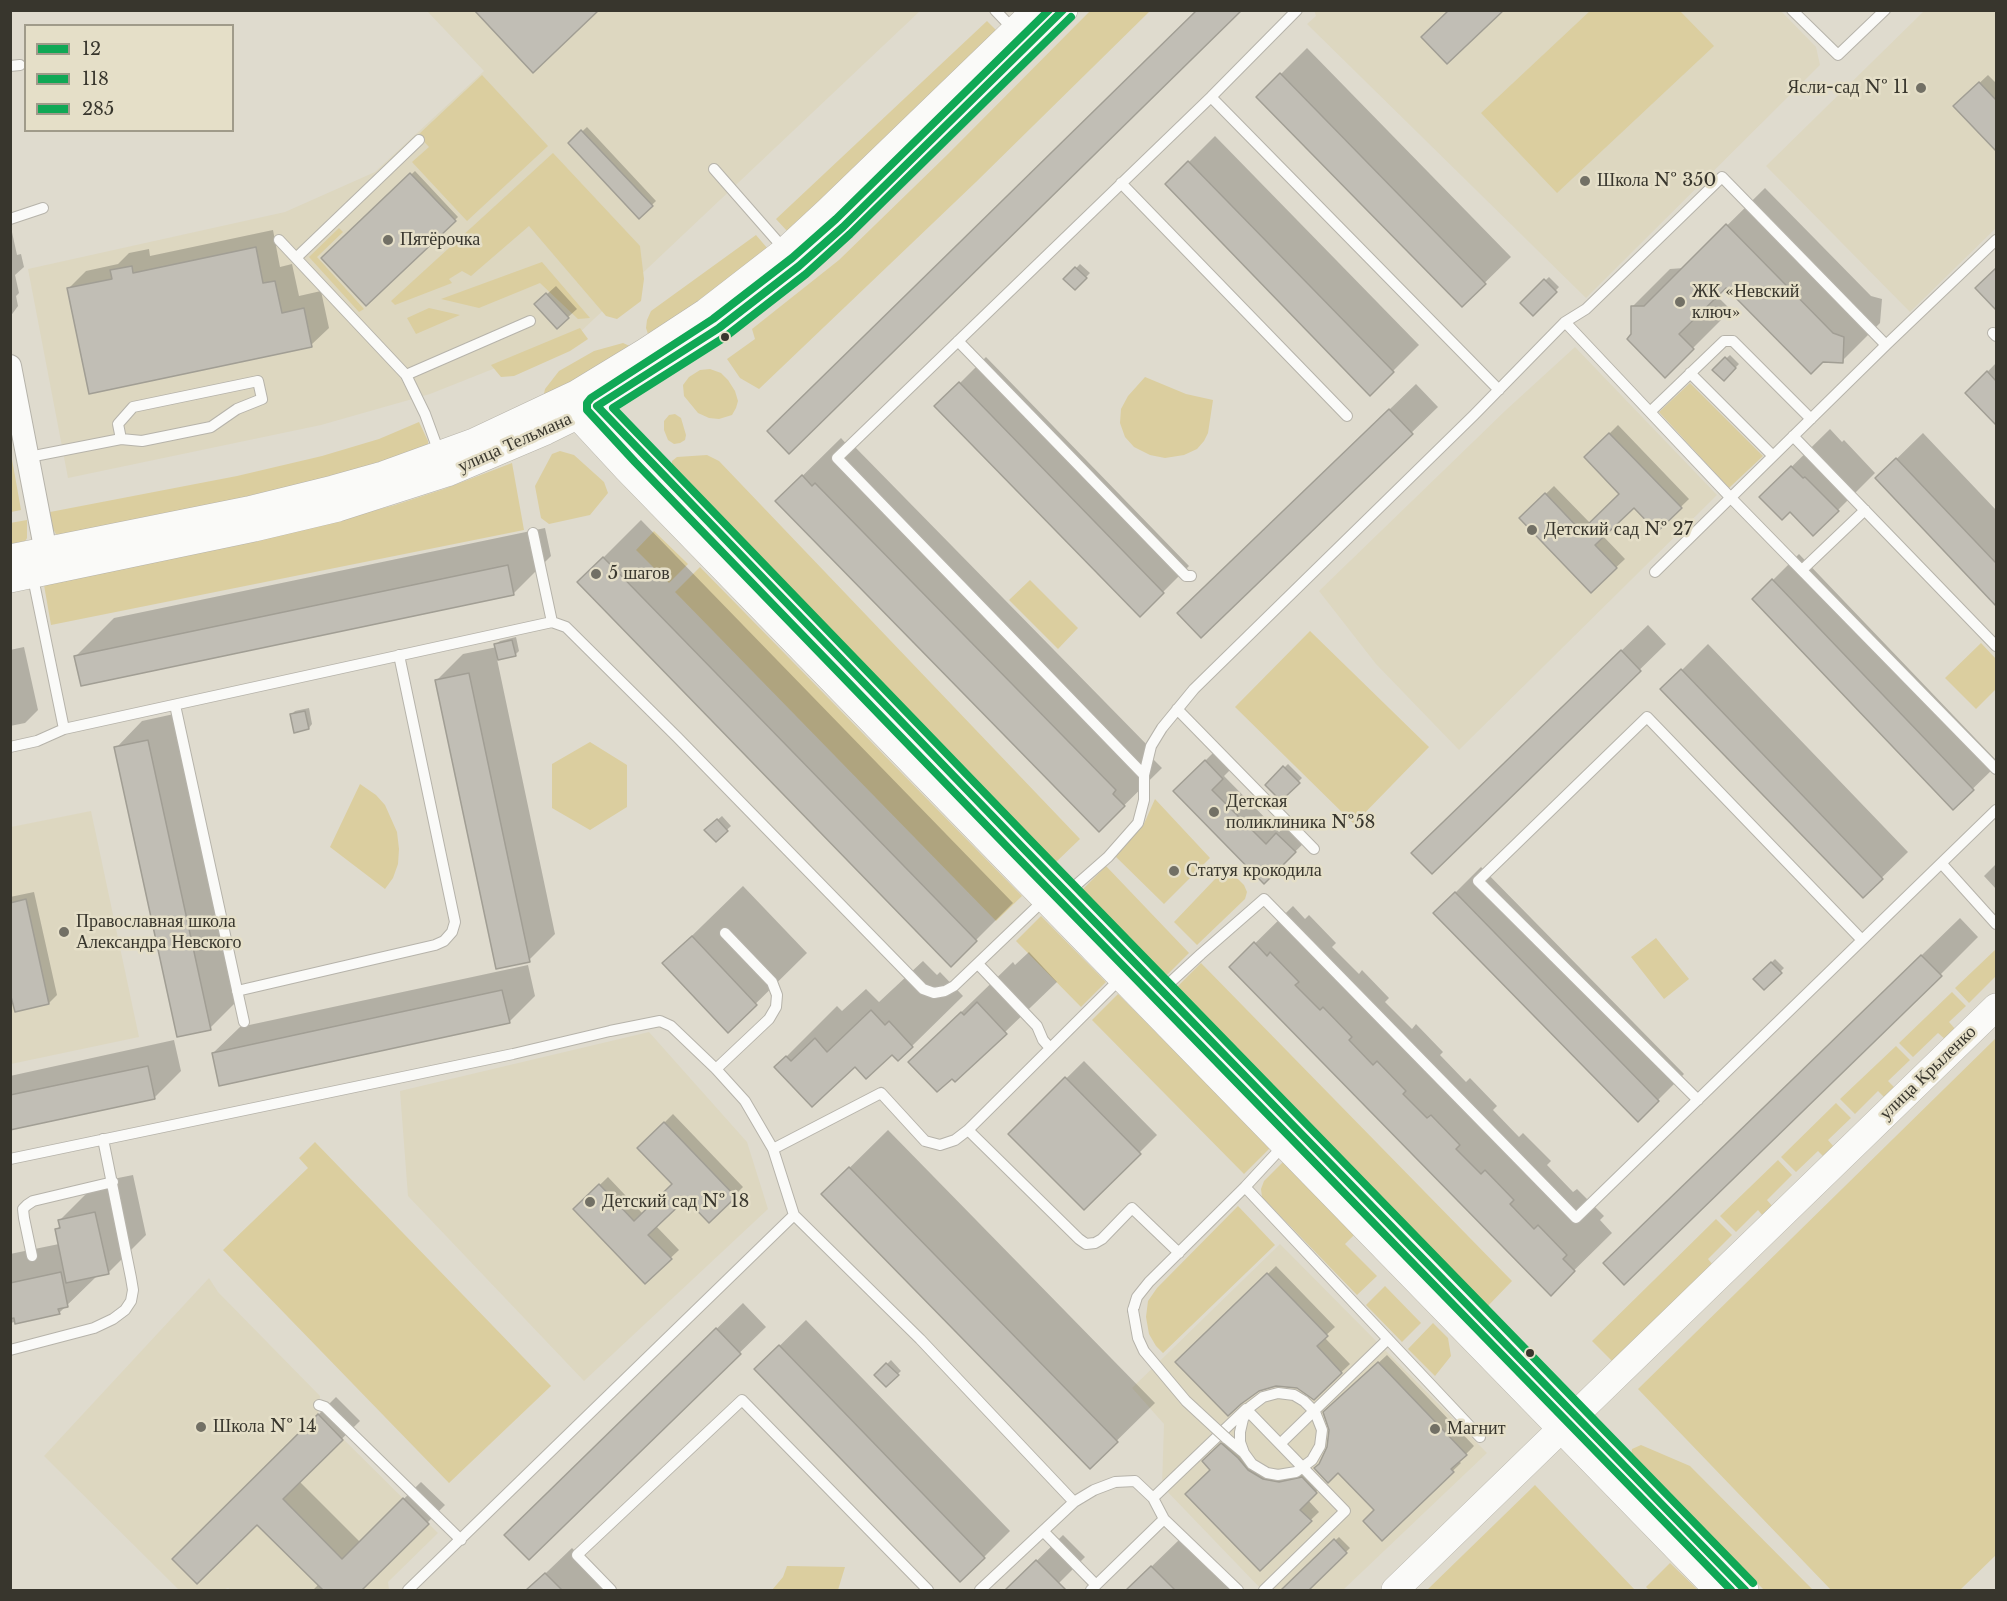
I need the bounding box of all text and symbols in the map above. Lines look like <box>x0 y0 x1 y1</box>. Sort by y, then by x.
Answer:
legend <box>24 24 234 132</box>
text: 12 <box>82 38 101 60</box>
text: 118 <box>82 68 109 90</box>
place label: Ясли-сад № 11 <box>1787 77 1909 99</box>
marker: Ясли-сад № 11 <box>1914 81 1928 95</box>
text: 285 <box>82 98 114 120</box>
place label: Школа № 350 <box>1597 170 1716 192</box>
marker: Школа № 350 <box>1578 174 1592 188</box>
place label: Пятёрочка <box>400 229 480 251</box>
marker: Пятёрочка <box>381 233 395 247</box>
place label: ЖК «Невский ключ» <box>1692 281 1799 324</box>
marker: ЖК «Невский ключ» <box>1673 295 1687 309</box>
unlabelled marker <box>719 331 731 343</box>
street label: улица Тельмана <box>455 408 575 478</box>
place label: Детский сад № 27 <box>1544 519 1693 541</box>
marker: Детский сад № 27 <box>1525 523 1539 537</box>
place label: 5 шагов <box>608 563 670 585</box>
marker: 5 шагов <box>589 567 603 581</box>
place label: Детская поликлиника №58 <box>1226 791 1376 834</box>
marker: Детская поликлиника №58 <box>1207 805 1221 819</box>
place label: Статуя крокодила <box>1186 860 1322 882</box>
marker: Статуя крокодила <box>1167 864 1181 878</box>
place label: Православная школа Александра Невского <box>76 911 242 954</box>
marker: Православная школа Александра Невского <box>57 925 71 939</box>
street label: улица Крыленко <box>1875 1021 1981 1125</box>
place label: Детский сад № 18 <box>602 1191 749 1213</box>
marker: Детский сад № 18 <box>583 1195 597 1209</box>
unlabelled marker <box>1524 1347 1536 1359</box>
place label: Школа № 14 <box>213 1416 317 1438</box>
place label: Магнит <box>1447 1418 1506 1440</box>
marker: Школа № 14 <box>194 1420 208 1434</box>
marker: Магнит <box>1428 1422 1442 1436</box>

